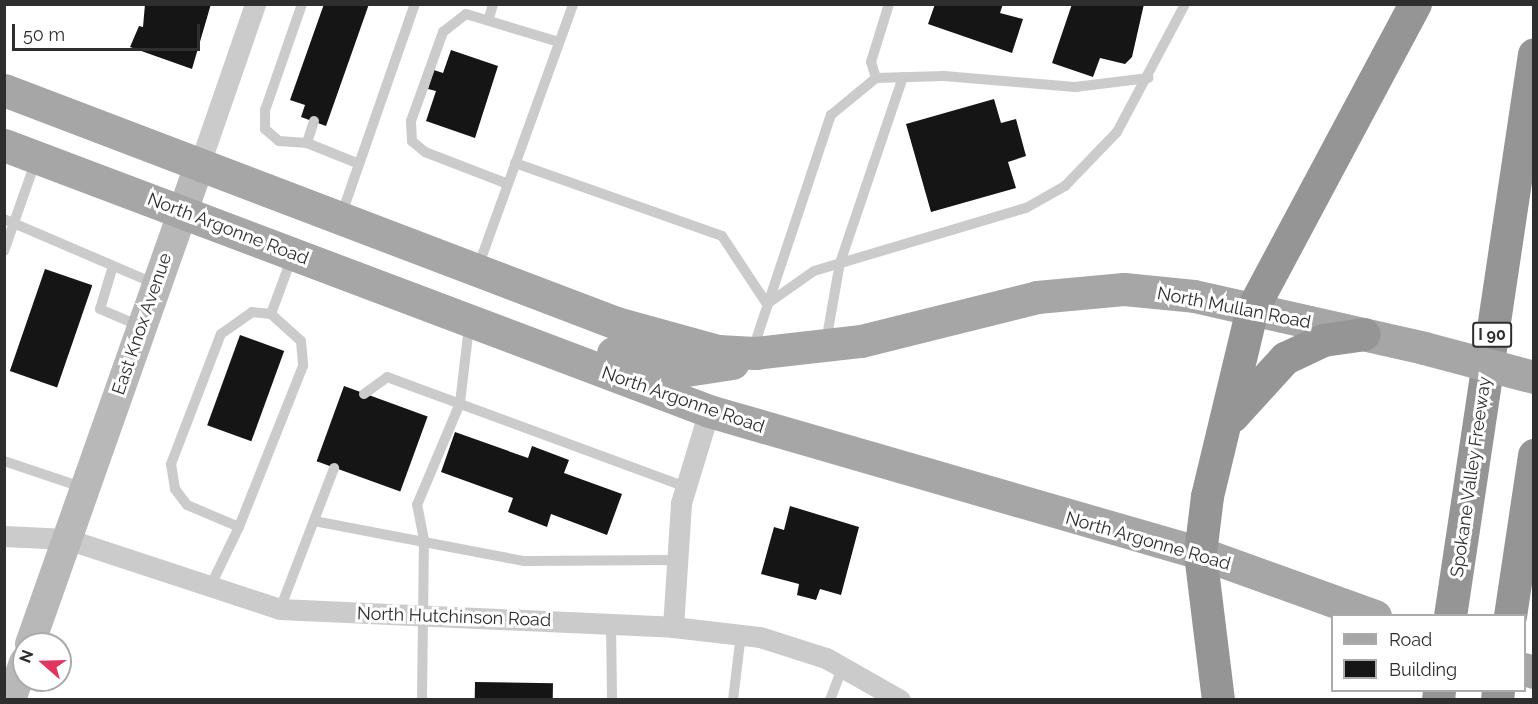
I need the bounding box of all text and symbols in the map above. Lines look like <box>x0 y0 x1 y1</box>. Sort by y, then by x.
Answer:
scale bar <box>15 12 202 50</box>
text: 50 m <box>23 24 65 45</box>
street label: North Argonne Road <box>144 188 312 270</box>
street label: East Knox Avenue <box>107 250 177 398</box>
street label: North Mullan Road <box>1155 282 1313 334</box>
road number: I 90 <box>1471 322 1513 348</box>
street label: North Argonne Road <box>599 362 767 438</box>
street label: Spokane Valley Freeway <box>1446 375 1496 579</box>
street label: North Argonne Road <box>1063 507 1233 575</box>
street label: North Hutchinson Road <box>357 603 551 631</box>
legend <box>1331 614 1526 692</box>
text: Road <box>1389 629 1432 650</box>
north arrow <box>12 632 72 692</box>
text: N <box>15 647 38 665</box>
text: Building <box>1389 659 1457 680</box>

